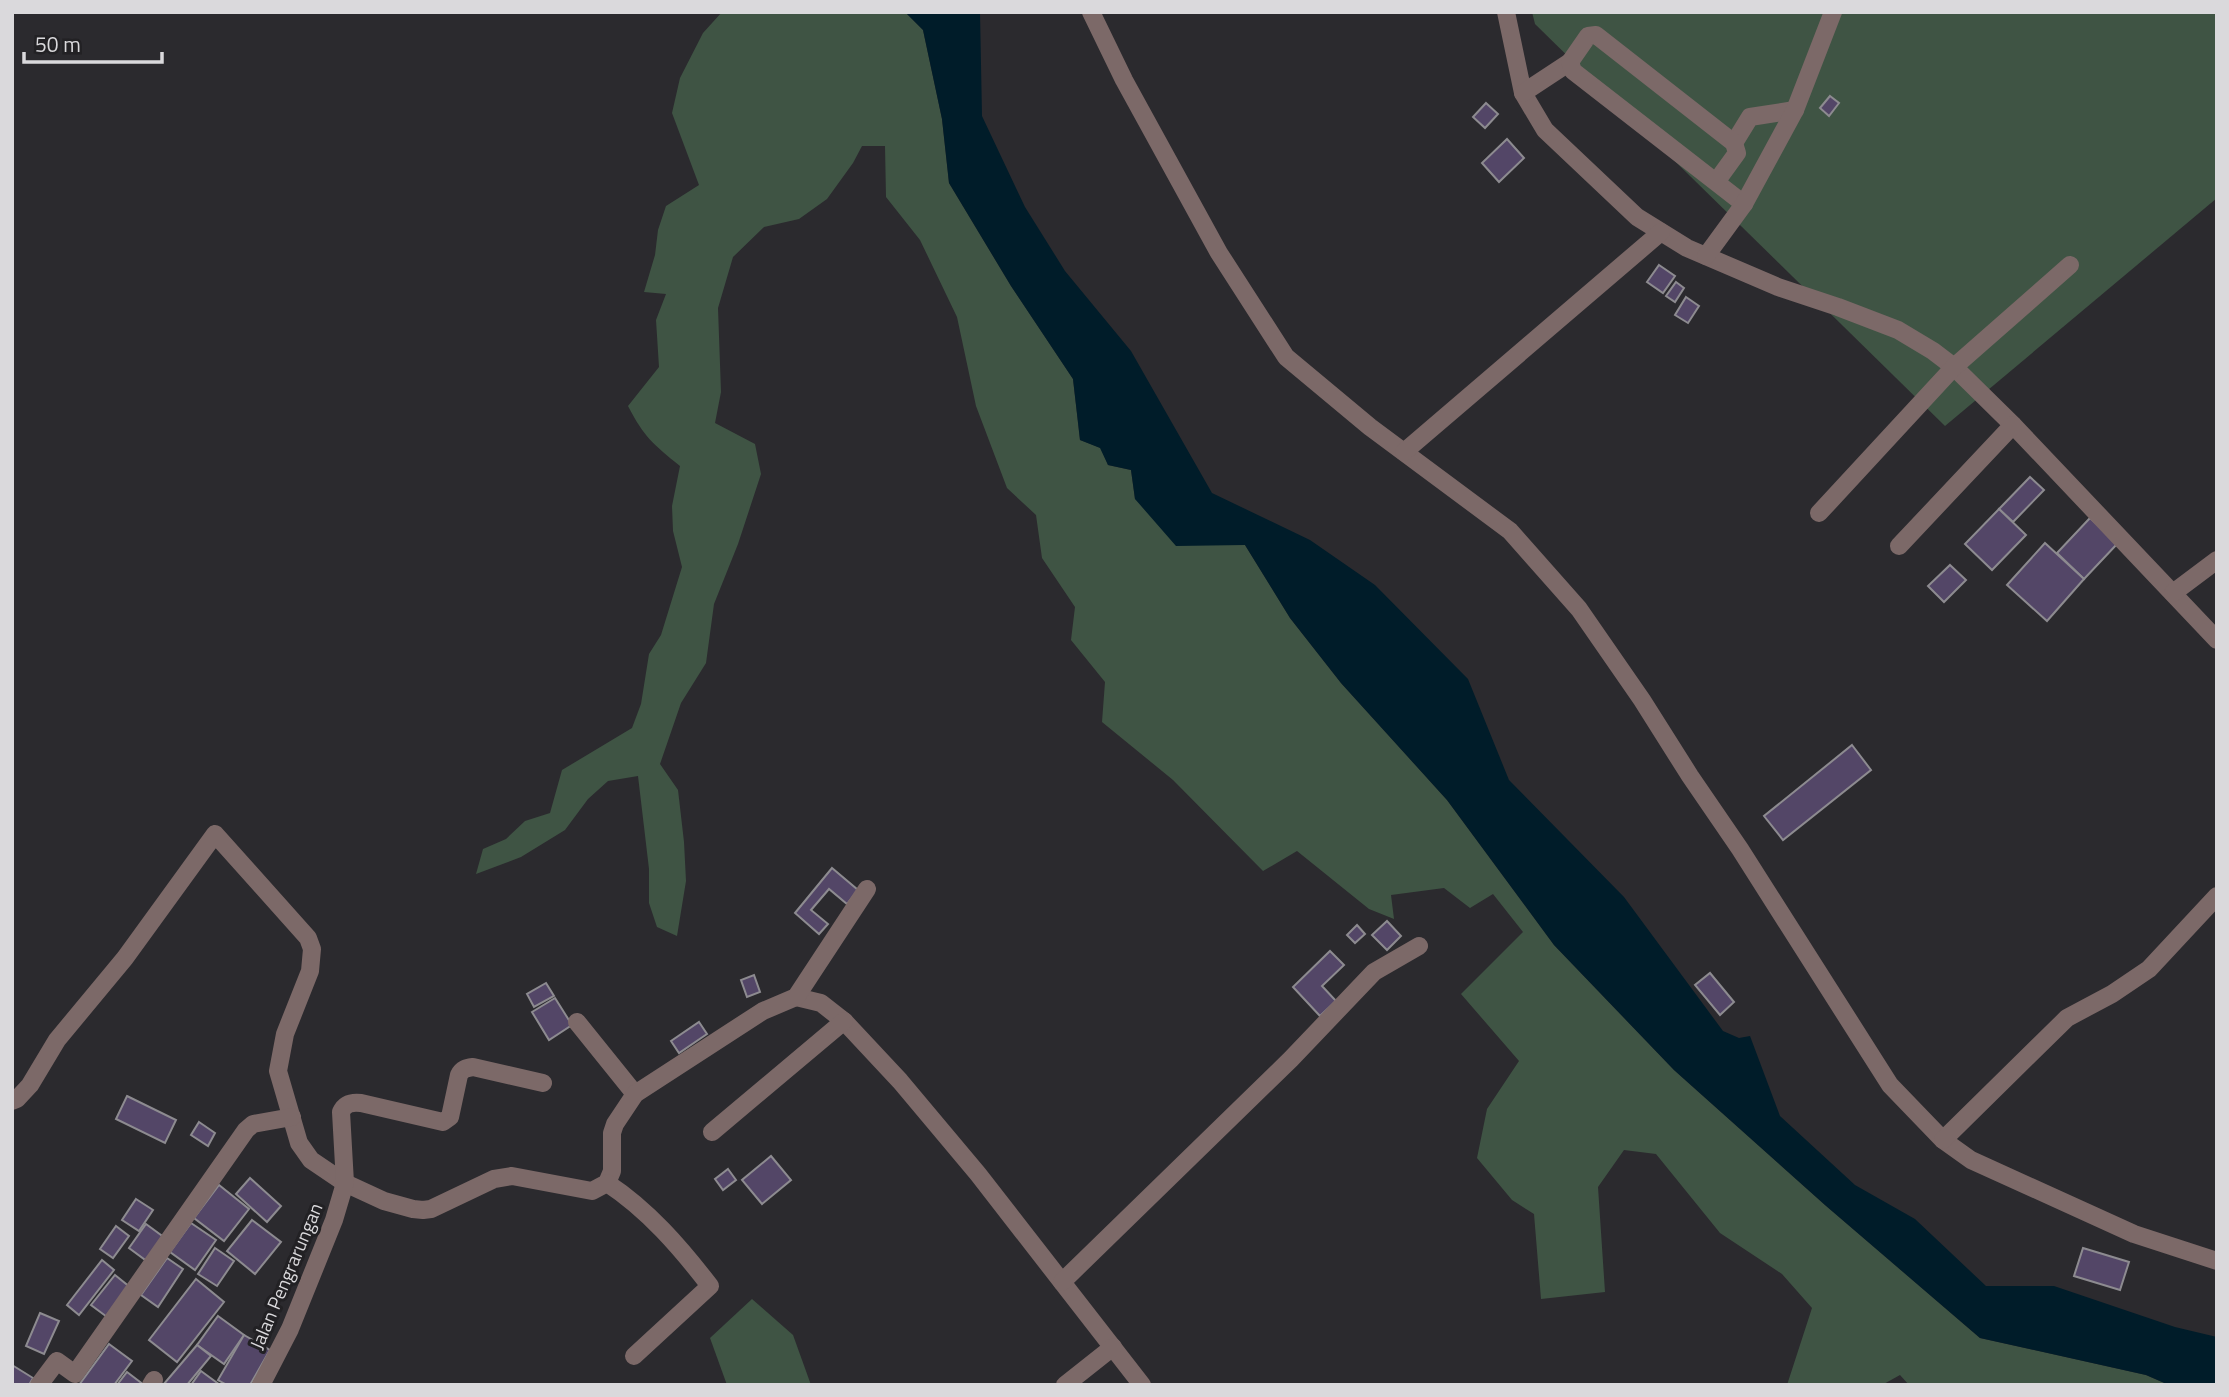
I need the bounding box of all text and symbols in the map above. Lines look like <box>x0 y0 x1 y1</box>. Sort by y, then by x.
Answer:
scale bar <box>24 21 163 65</box>
text: 50 m <box>35 28 81 60</box>
street label: Jalan Pengrarungan <box>242 1198 329 1354</box>

